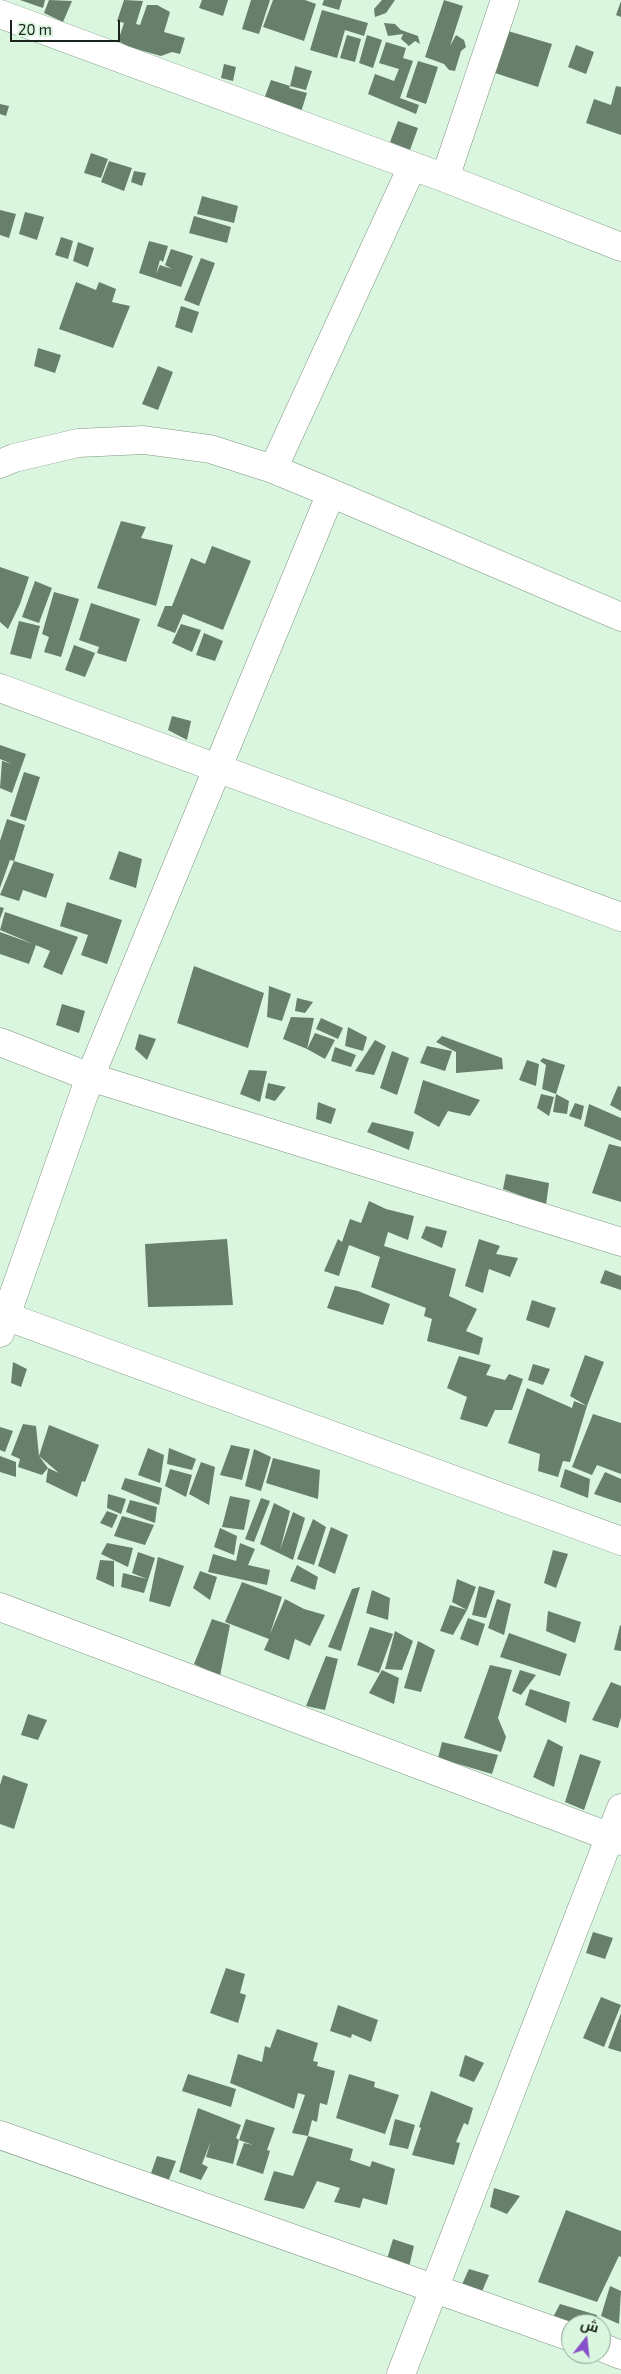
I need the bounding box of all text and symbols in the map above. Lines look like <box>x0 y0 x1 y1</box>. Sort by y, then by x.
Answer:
scale bar <box>12 10 122 42</box>
text: 20 m <box>18 20 52 38</box>
north arrow <box>561 2314 611 2364</box>
text: ش <box>579 2314 601 2336</box>

